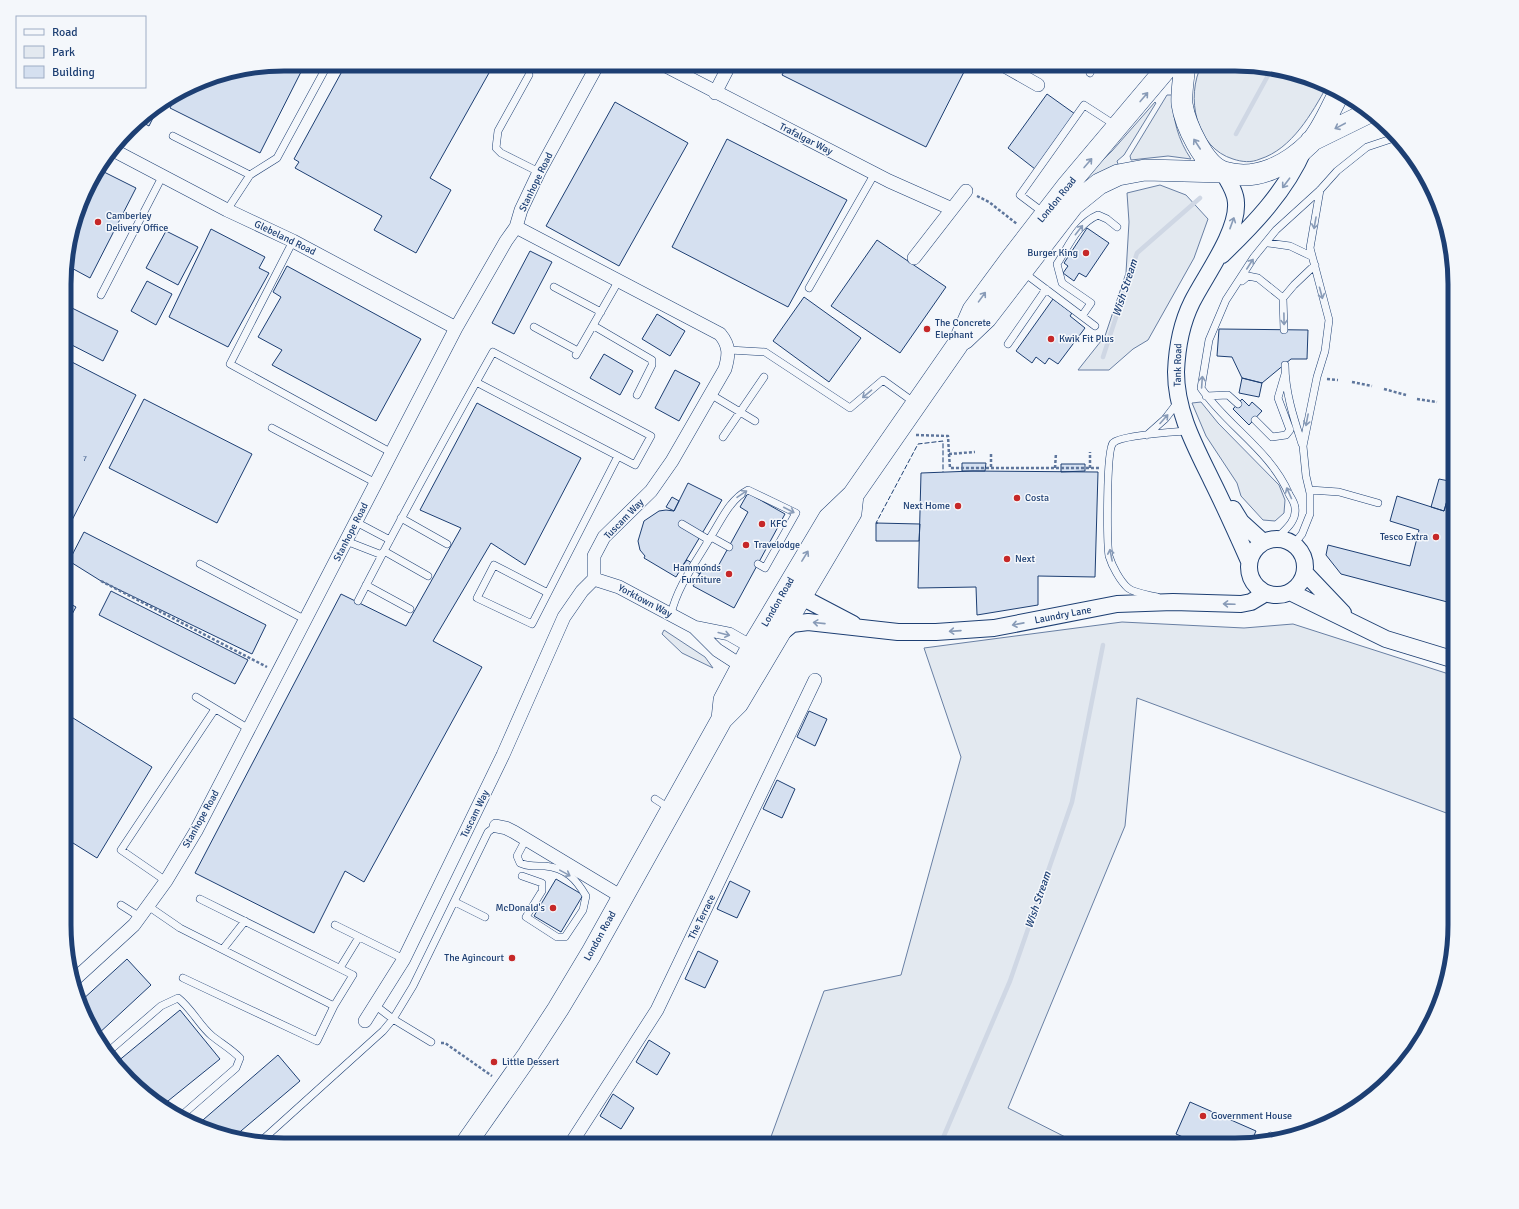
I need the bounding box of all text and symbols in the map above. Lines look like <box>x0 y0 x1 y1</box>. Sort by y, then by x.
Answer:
legend <box>16 16 146 88</box>
text: Road <box>52 25 78 40</box>
text: Park <box>52 45 75 60</box>
text: Building <box>52 65 95 80</box>
one-way arrow <box>1139 92 1148 102</box>
street label: Trafalgar Way <box>777 120 835 158</box>
one-way arrow <box>1334 123 1346 131</box>
one-way arrow <box>1193 139 1201 150</box>
street label: Stanhope Road <box>517 151 555 213</box>
one-way arrow <box>1083 158 1092 168</box>
street label: London Road <box>1035 175 1079 225</box>
one-way arrow <box>1282 177 1290 188</box>
place label: Camberley Delivery Office <box>106 210 168 234</box>
one-way arrow <box>1311 216 1319 229</box>
marker: Camberley Delivery Office <box>93 217 103 227</box>
one-way arrow <box>1229 217 1237 229</box>
street label: Glebeland Road <box>252 218 318 258</box>
one-way arrow <box>1075 225 1083 236</box>
place label: Burger King <box>1027 247 1078 259</box>
marker: Burger King <box>1081 248 1091 258</box>
water label: Wish Stream <box>1110 257 1141 318</box>
one-way arrow <box>1246 258 1255 269</box>
one-way arrow <box>1318 286 1326 299</box>
one-way arrow <box>978 292 986 303</box>
one-way arrow <box>1280 312 1288 325</box>
place label: The Concrete Elephant <box>935 317 991 341</box>
marker: The Concrete Elephant <box>922 324 932 334</box>
place label: Kwik Fit Plus <box>1059 333 1115 345</box>
marker: Kwik Fit Plus <box>1046 334 1056 344</box>
street label: Tank Road <box>1172 343 1184 387</box>
one-way arrow <box>1199 376 1206 389</box>
one-way arrow <box>861 389 872 398</box>
one-way arrow <box>1303 413 1311 426</box>
one-way arrow <box>1160 414 1169 424</box>
house number: 7 <box>83 453 87 463</box>
one-way arrow <box>1285 488 1292 500</box>
one-way arrow <box>737 490 748 498</box>
place label: Costa <box>1025 492 1049 504</box>
marker: Costa <box>1012 493 1022 503</box>
street label: Tuscam Way <box>602 496 646 542</box>
place label: Next Home <box>903 500 950 512</box>
street label: Stanhope Road <box>331 501 371 563</box>
marker: Next Home <box>953 501 963 511</box>
one-way arrow <box>783 507 795 514</box>
place label: KFC <box>770 518 787 530</box>
marker: KFC <box>757 519 767 529</box>
place label: Tesco Extra <box>1380 531 1428 543</box>
marker: Tesco Extra <box>1431 532 1441 542</box>
place label: Travelodge <box>754 539 800 551</box>
marker: Travelodge <box>741 540 751 550</box>
one-way arrow <box>1106 549 1114 562</box>
one-way arrow <box>801 551 809 562</box>
place label: Next <box>1015 553 1035 565</box>
marker: Next <box>1002 554 1012 564</box>
place label: Hammonds Furniture <box>673 562 722 586</box>
marker: Hammonds Furniture <box>724 569 734 579</box>
street label: London Road <box>759 575 797 629</box>
street label: Yorktown Way <box>616 582 674 620</box>
one-way arrow <box>1223 600 1236 607</box>
street label: Laundry Lane <box>1033 604 1093 626</box>
one-way arrow <box>813 619 826 627</box>
one-way arrow <box>1011 620 1024 628</box>
one-way arrow <box>949 628 962 635</box>
one-way arrow <box>718 630 731 638</box>
street label: Stanhope Road <box>180 788 222 850</box>
street label: Tuscam Way <box>458 788 492 840</box>
water label: Wish Stream <box>1022 869 1054 930</box>
one-way arrow <box>559 870 571 878</box>
street label: The Terrace <box>686 893 718 941</box>
place label: McDonald's <box>495 902 546 914</box>
marker: McDonald's <box>548 903 558 913</box>
street label: London Road <box>581 909 619 963</box>
place label: The Agincourt <box>444 952 504 964</box>
marker: The Agincourt <box>507 953 517 963</box>
place label: Little Dessert <box>502 1056 560 1068</box>
marker: Little Dessert <box>489 1057 499 1067</box>
place label: Government House <box>1211 1110 1292 1122</box>
marker: Government House <box>1198 1111 1208 1121</box>

